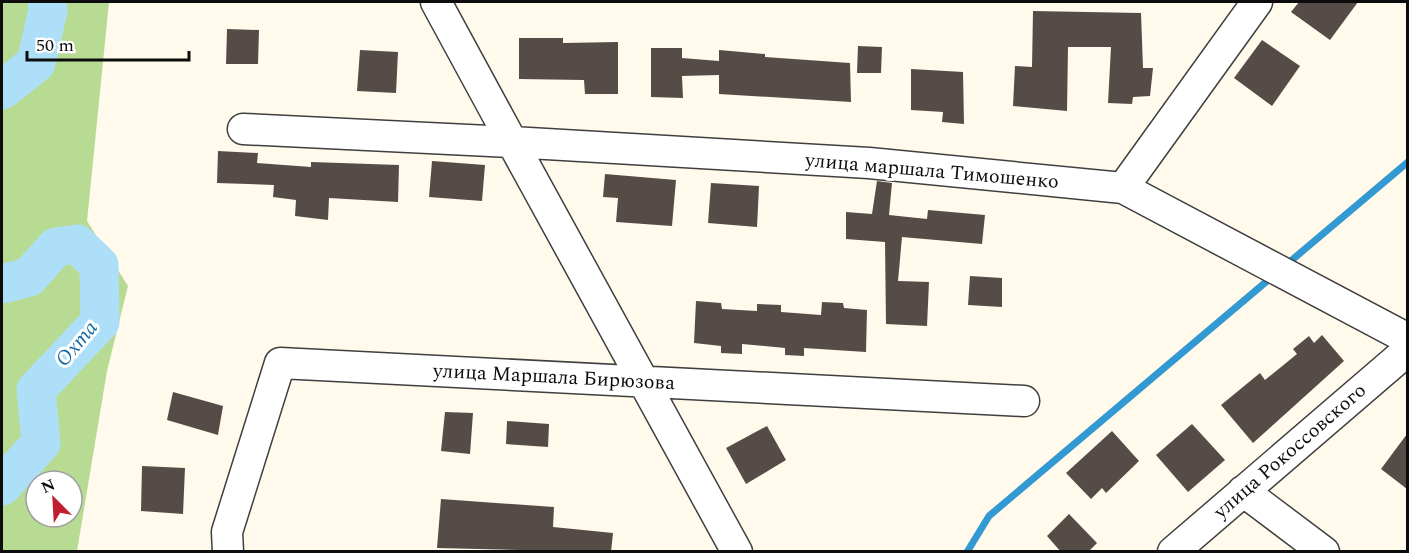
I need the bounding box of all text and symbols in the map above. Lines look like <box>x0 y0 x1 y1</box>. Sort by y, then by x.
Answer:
scale bar <box>27 24 189 62</box>
text: 50 m <box>36 32 74 59</box>
street label: улица маршала Тимошенко <box>803 145 1060 197</box>
water label: Охта <box>48 313 106 374</box>
street label: улица Маршала Бирюзова <box>431 356 676 398</box>
street label: улица Рокоссовского <box>1206 376 1373 527</box>
north arrow <box>24 469 84 529</box>
text: N <box>37 473 59 500</box>

